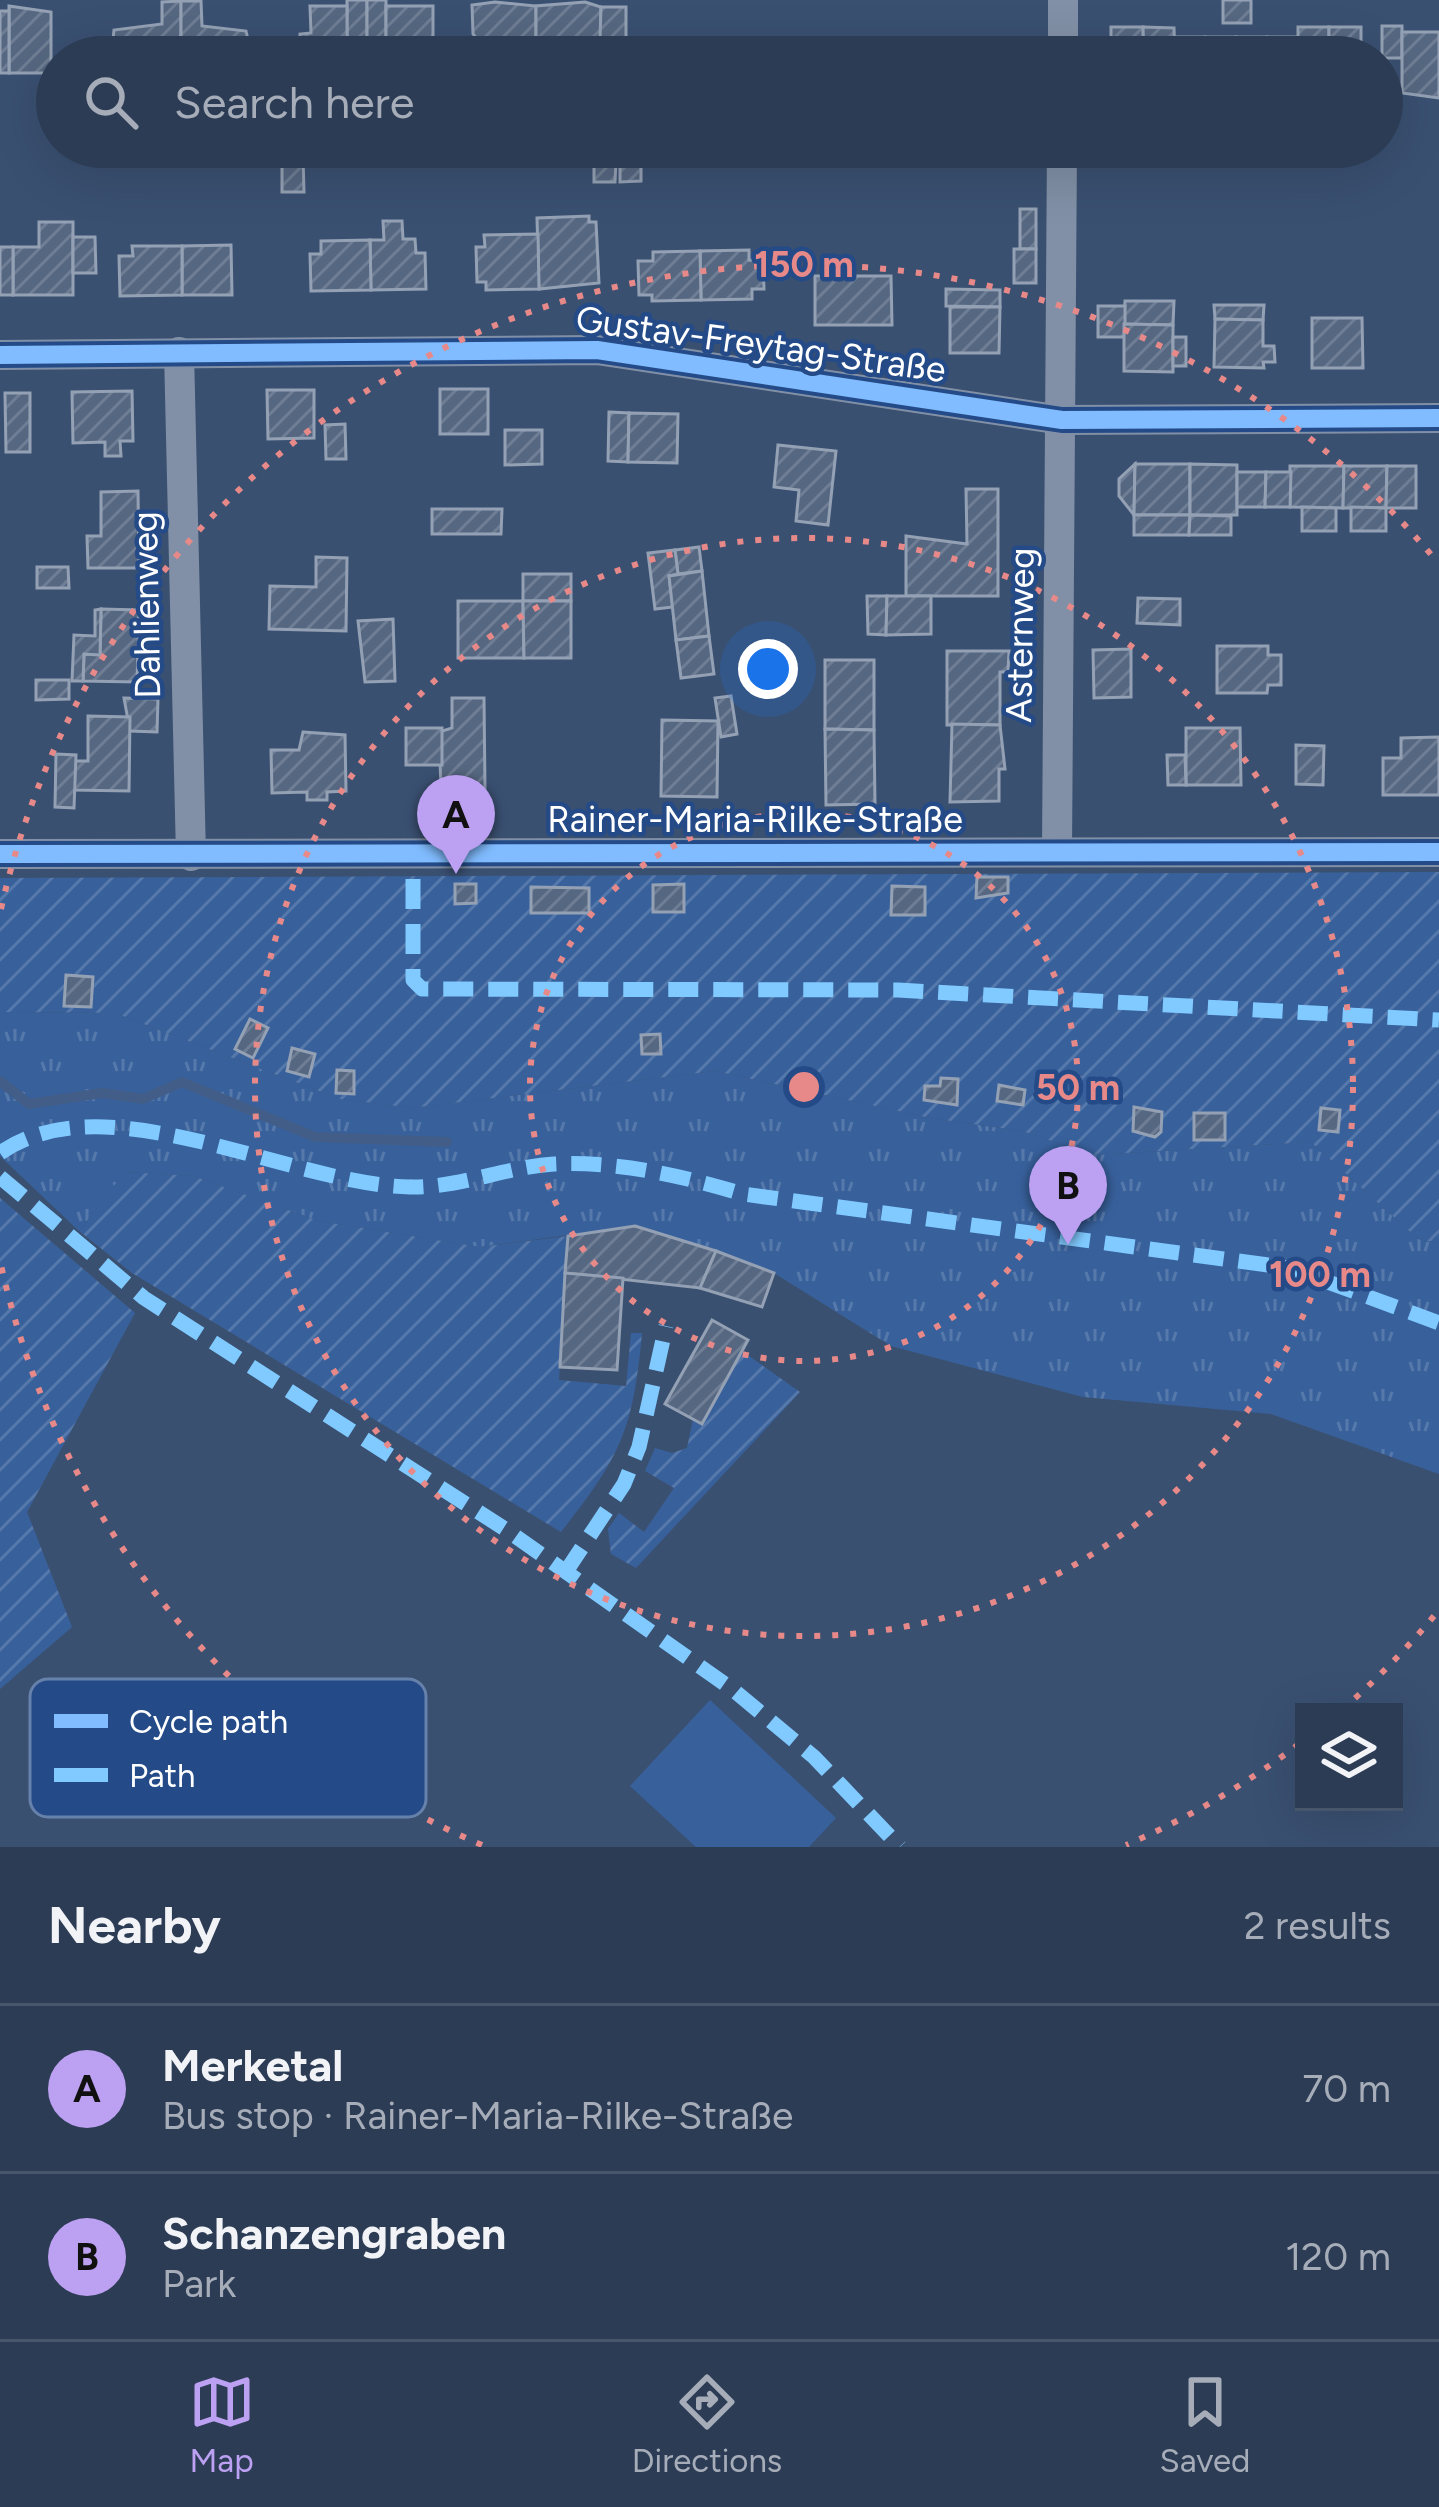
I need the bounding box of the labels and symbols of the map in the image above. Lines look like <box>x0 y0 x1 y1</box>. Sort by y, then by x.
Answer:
text: 150 m <box>754 243 854 286</box>
street label: Gustav-Freytag-Straße <box>573 297 949 391</box>
street label: Dahlienweg <box>123 511 169 699</box>
street label: Asternweg <box>997 547 1043 723</box>
your location <box>738 639 798 699</box>
pin: A <box>417 775 495 874</box>
street label: Rainer-Maria-Rilke-Straße <box>547 798 963 841</box>
centre of rings <box>783 1066 825 1108</box>
text: 50 m <box>1036 1066 1120 1109</box>
pin: B <box>1029 1146 1107 1245</box>
text: 100 m <box>1269 1253 1371 1296</box>
legend <box>30 1679 426 1817</box>
text: Cycle path <box>129 1702 288 1741</box>
text: Path <box>129 1756 196 1795</box>

